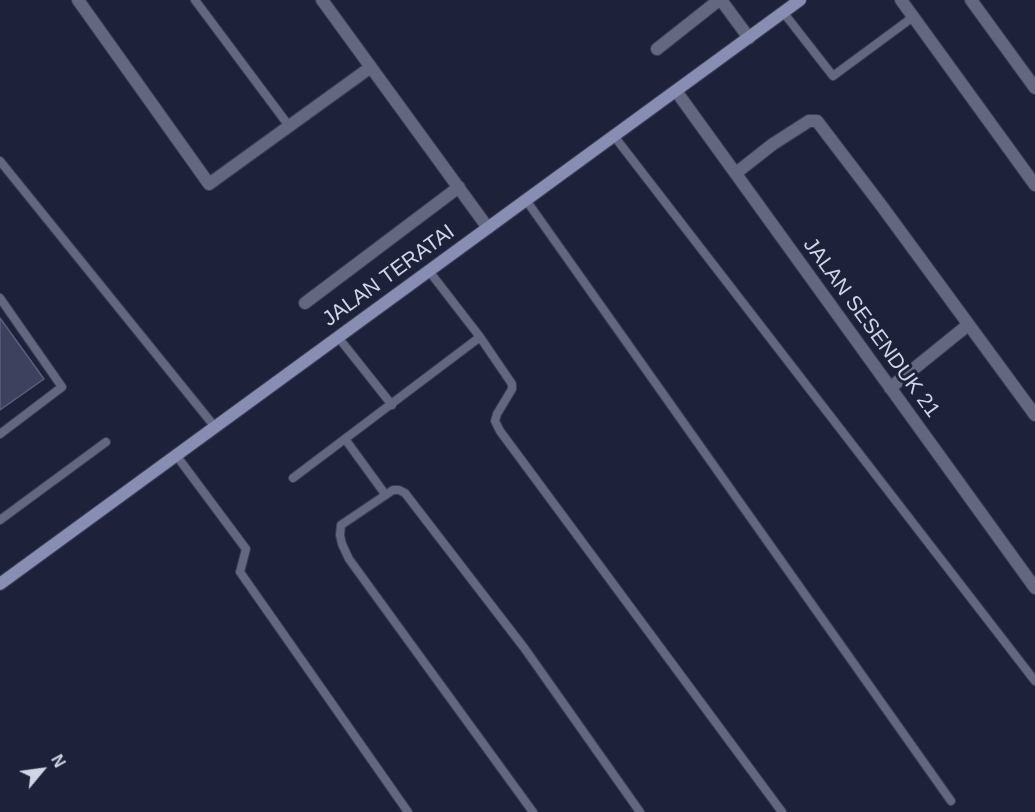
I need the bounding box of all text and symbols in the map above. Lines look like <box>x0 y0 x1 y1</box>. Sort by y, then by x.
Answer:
street label: JALAN TERATAI <box>318 220 460 332</box>
street label: JALAN SESENDUK 21 <box>797 233 945 423</box>
north arrow <box>12 740 72 800</box>
text: N <box>48 752 68 770</box>

